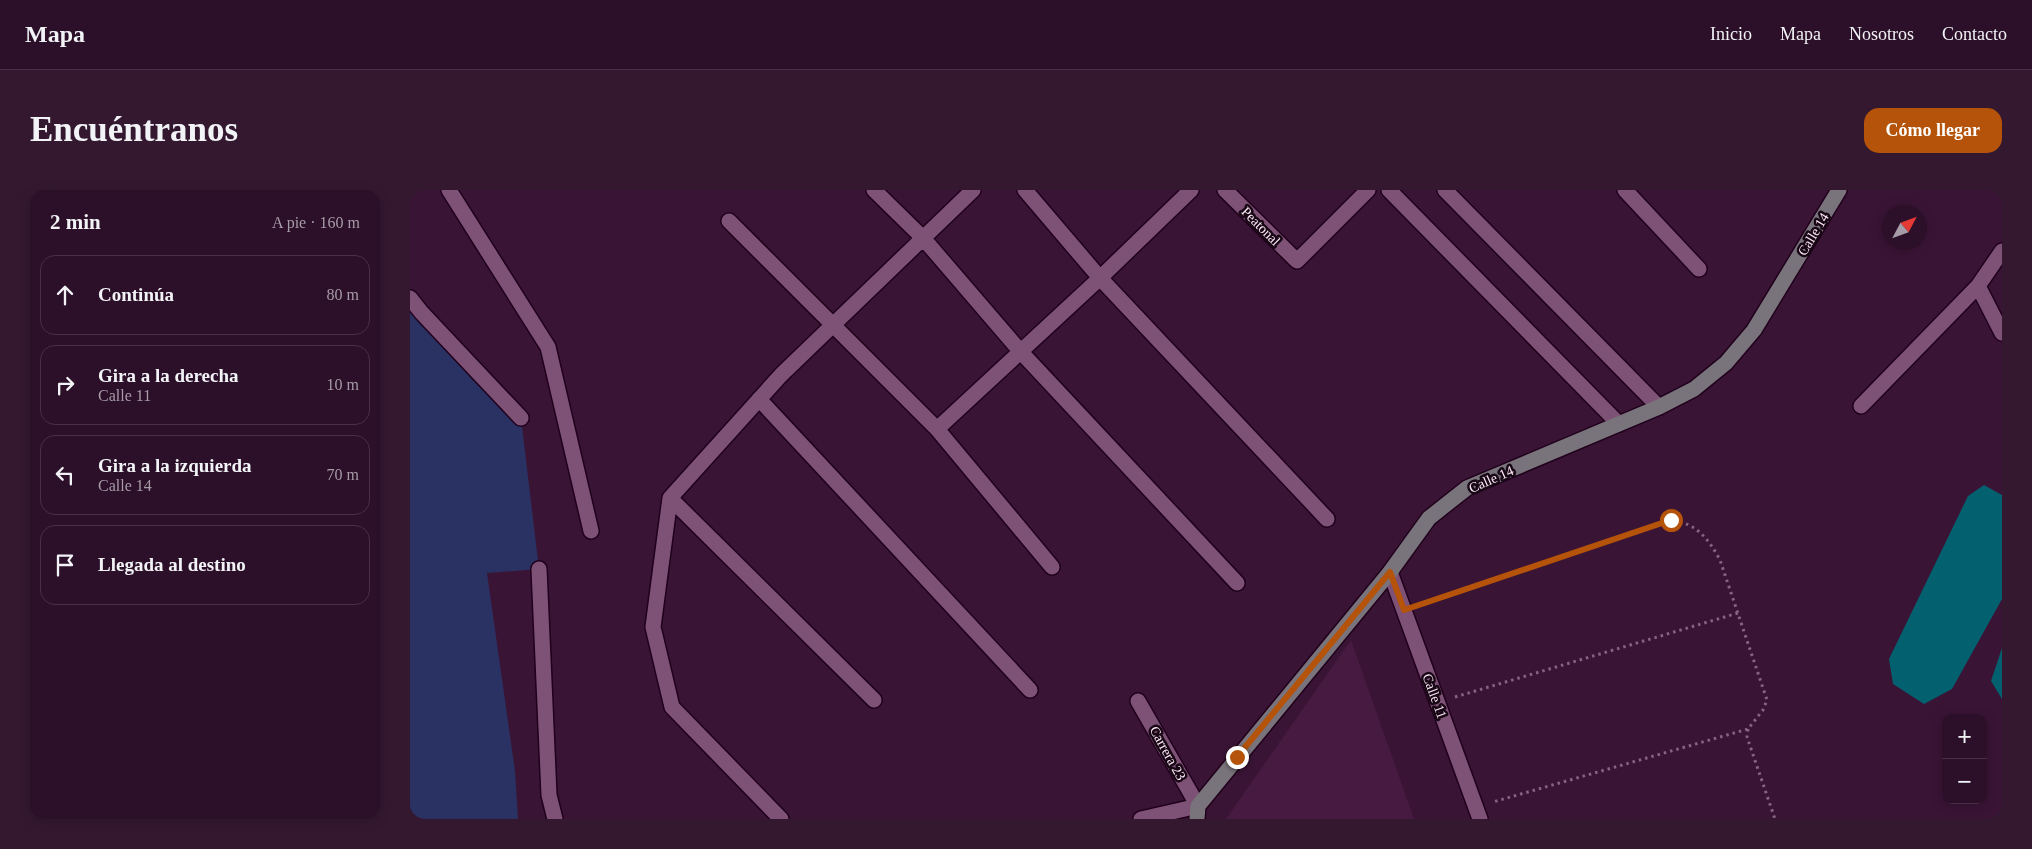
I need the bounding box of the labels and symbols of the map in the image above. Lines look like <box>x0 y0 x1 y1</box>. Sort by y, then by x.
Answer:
street label: Peatonal <box>1238 204 1283 249</box>
north arrow <box>1882 205 1927 250</box>
street label: Calle 14 <box>1795 210 1832 258</box>
street label: Calle 14 <box>1467 463 1516 496</box>
route start <box>1660 509 1683 532</box>
street label: Calle 11 <box>1420 672 1450 721</box>
street label: Carrera 23 <box>1147 724 1189 783</box>
route end <box>1226 746 1249 769</box>

